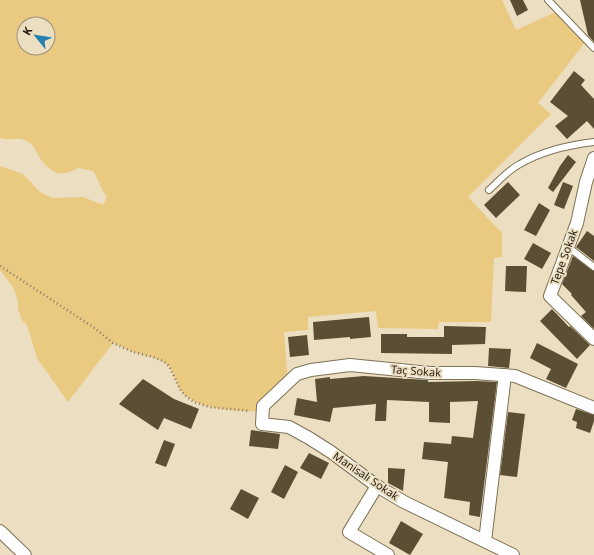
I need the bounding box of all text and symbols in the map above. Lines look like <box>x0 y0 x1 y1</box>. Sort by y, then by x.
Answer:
north arrow <box>16 16 56 56</box>
text: K <box>19 23 36 38</box>
street label: Tepe Sokak <box>547 227 581 287</box>
street label: Taç Sokak <box>390 361 442 380</box>
street label: Manisalı Sokak <box>330 448 402 503</box>

